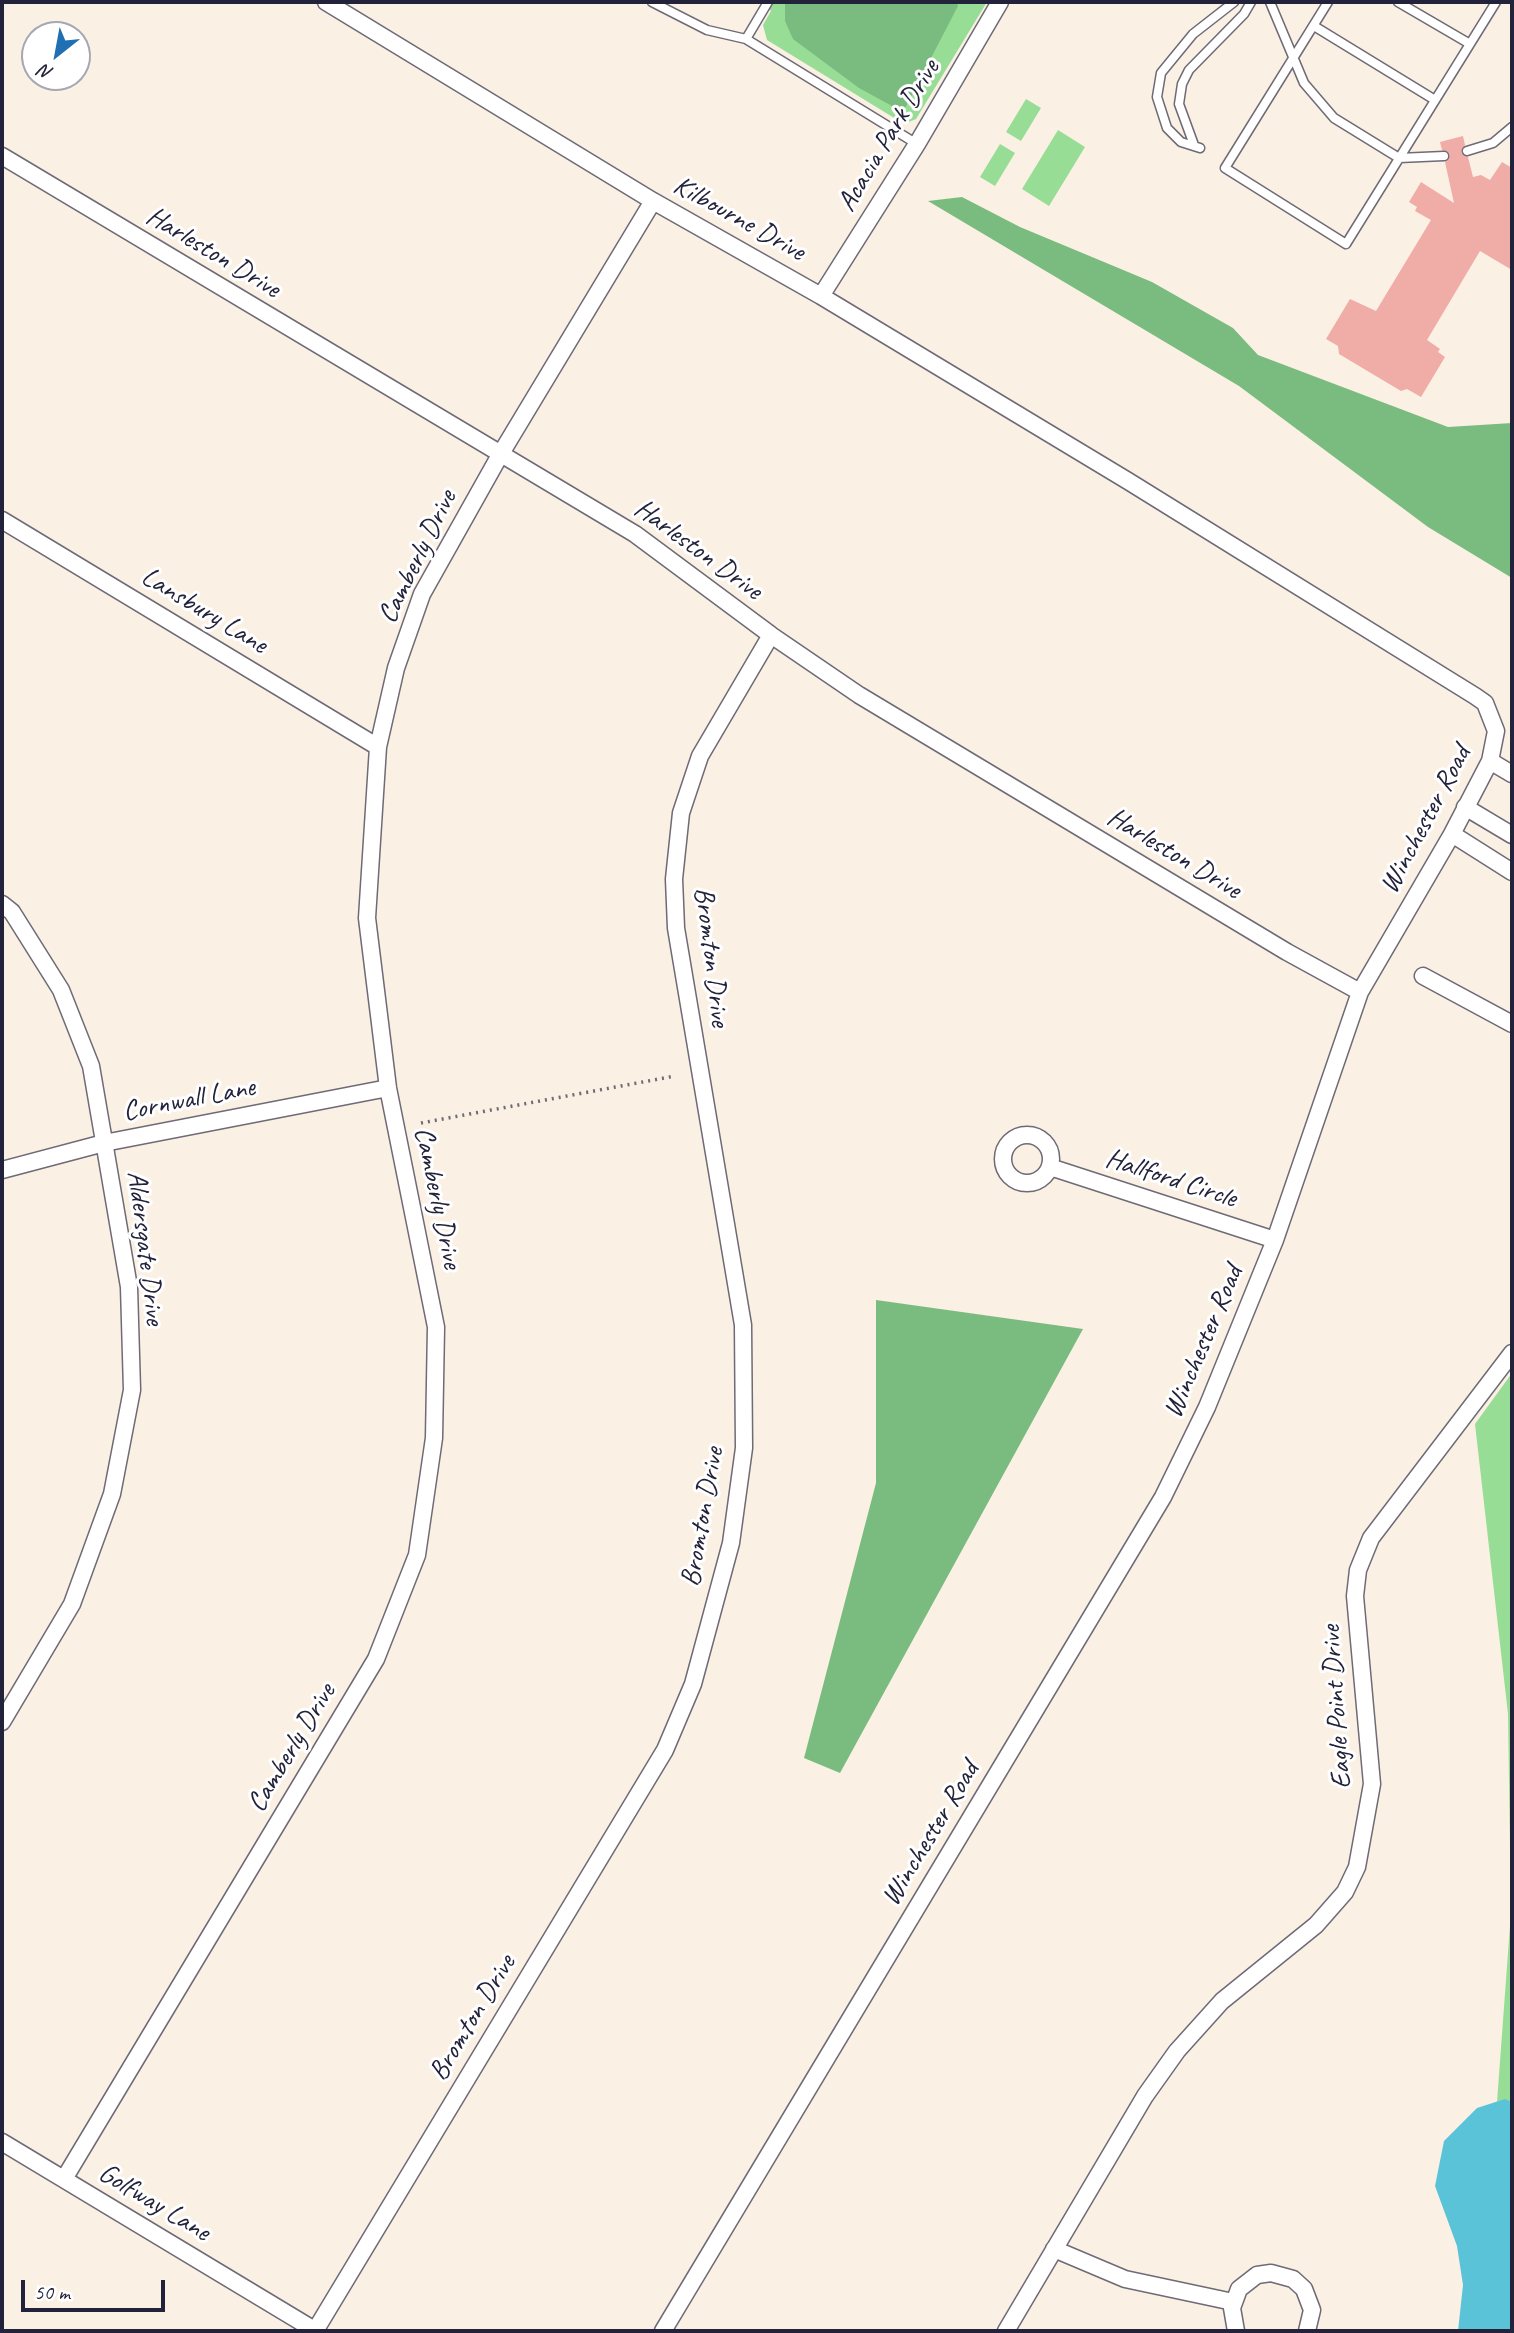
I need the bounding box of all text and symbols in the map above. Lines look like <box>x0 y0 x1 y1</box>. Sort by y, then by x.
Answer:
north arrow <box>21 21 91 91</box>
street label: Acacia Park Drive <box>831 54 947 218</box>
text: N <box>35 59 57 86</box>
street label: Kilbourne Drive <box>667 169 811 269</box>
street label: Harleston Drive <box>140 200 286 306</box>
street label: Camberly Drive <box>371 485 465 629</box>
street label: Harleston Drive <box>627 492 769 608</box>
street label: Lansbury Lane <box>135 560 273 662</box>
street label: Winchester Road <box>1373 741 1479 899</box>
street label: Harleston Drive <box>1101 801 1247 907</box>
street label: Bromton Drive <box>686 885 736 1029</box>
street label: Cornwall Lane <box>120 1071 258 1129</box>
street label: Camberly Drive <box>406 1124 468 1272</box>
street label: Hallford Circle <box>1101 1142 1241 1216</box>
street label: Aldersgate Drive <box>119 1169 171 1327</box>
street label: Winchester Road <box>1157 1261 1251 1423</box>
street label: Bromton Drive <box>674 1445 732 1589</box>
street label: Eagle Point Drive <box>1315 1624 1359 1790</box>
street label: Camberly Drive <box>241 1678 343 1818</box>
street label: Winchester Road <box>875 1756 987 1912</box>
street label: Bromton Drive <box>422 1949 524 2087</box>
street label: Golfway Lane <box>92 2157 216 2249</box>
scale bar <box>24 2266 168 2310</box>
text: 50 m <box>34 2279 70 2305</box>

